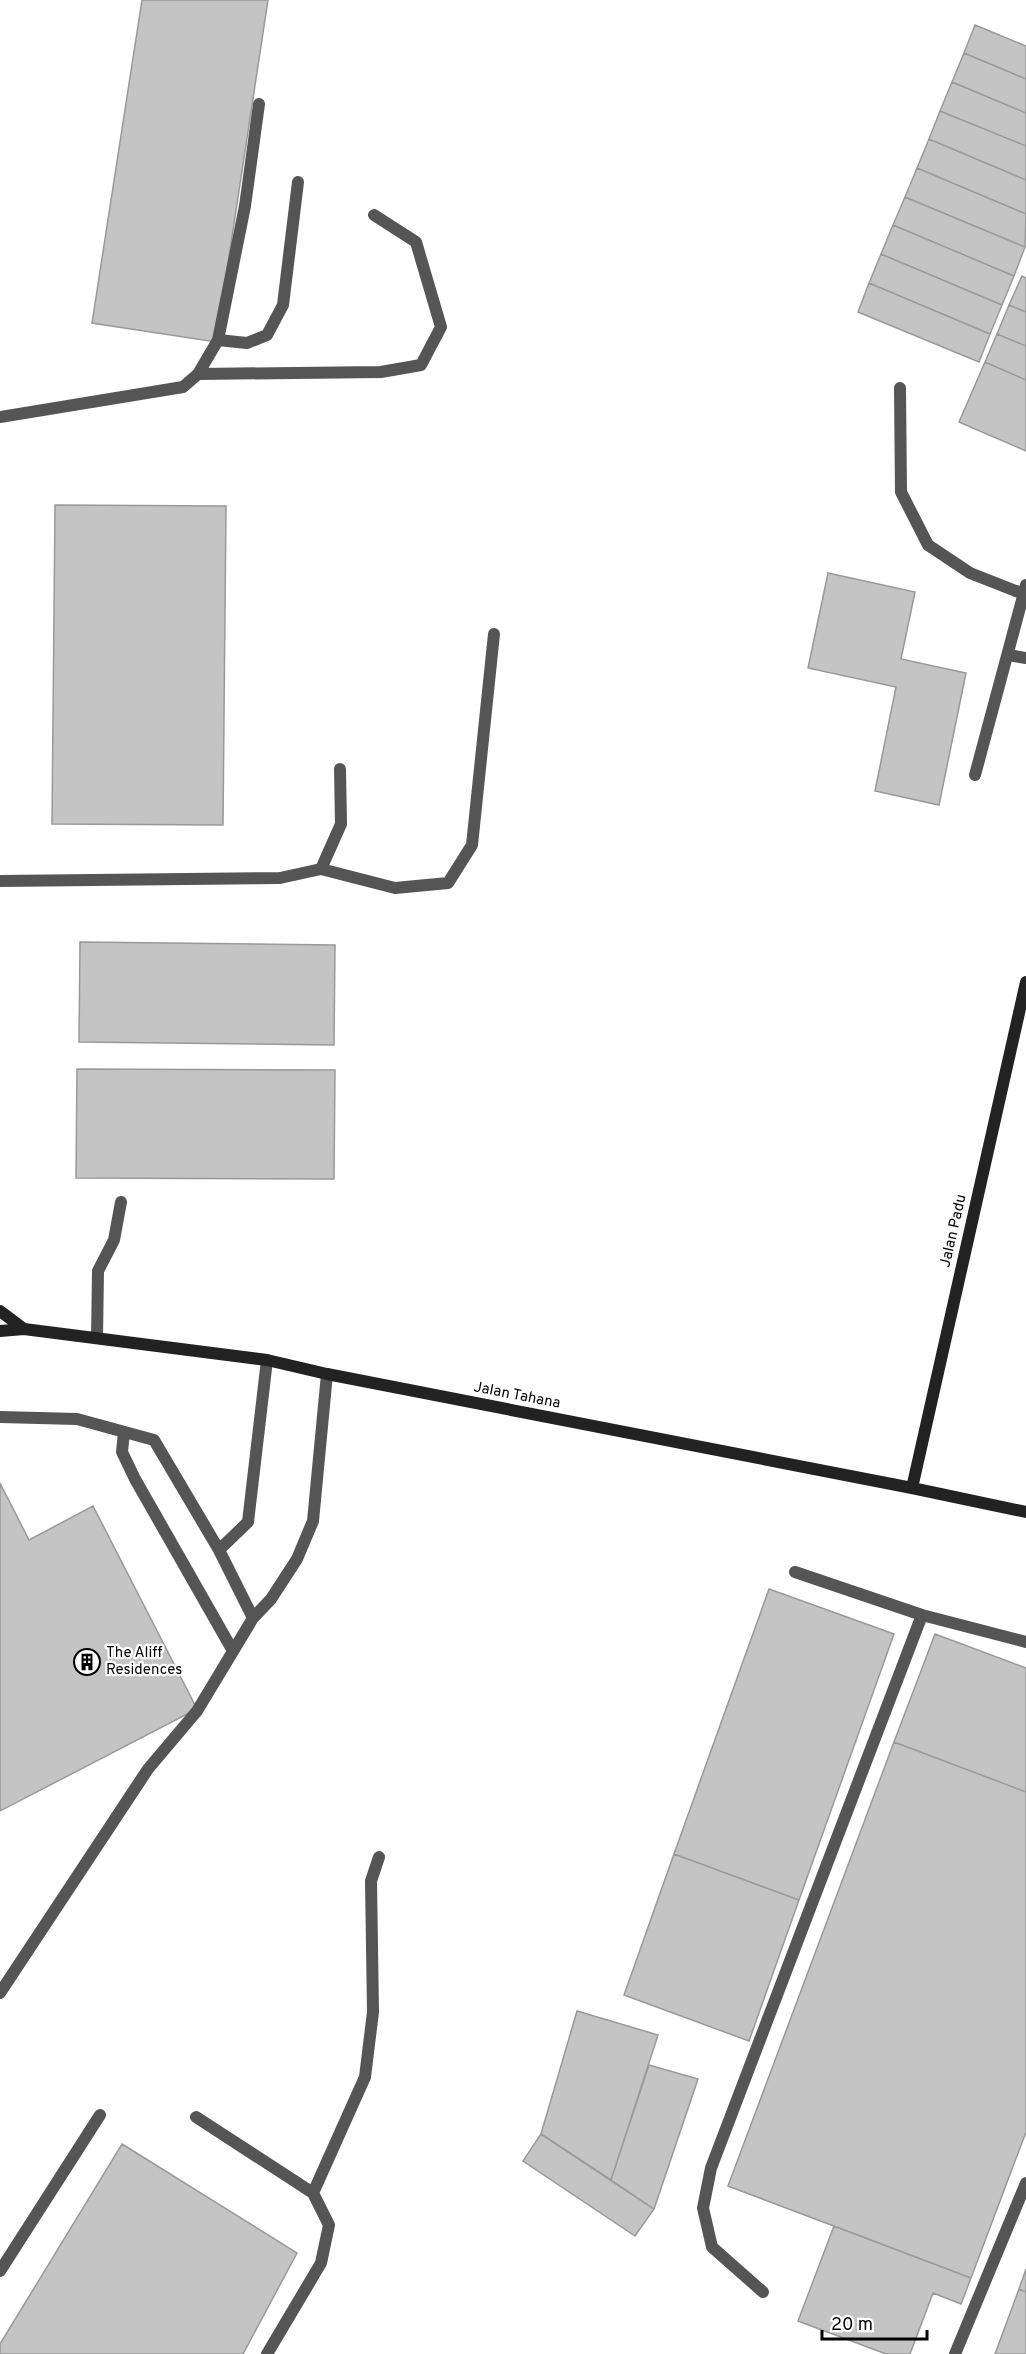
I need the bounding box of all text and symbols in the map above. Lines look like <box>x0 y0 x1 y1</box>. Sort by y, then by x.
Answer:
street label: Jalan Padu <box>936 1193 972 1269</box>
street label: Jalan Tahana <box>472 1378 562 1414</box>
place label: The Aliff Residences <box>106 1644 182 1680</box>
building icon: The Aliff Residences <box>72 1647 102 1677</box>
scale bar <box>822 2303 927 2341</box>
text: 20 m <box>831 2314 873 2337</box>

